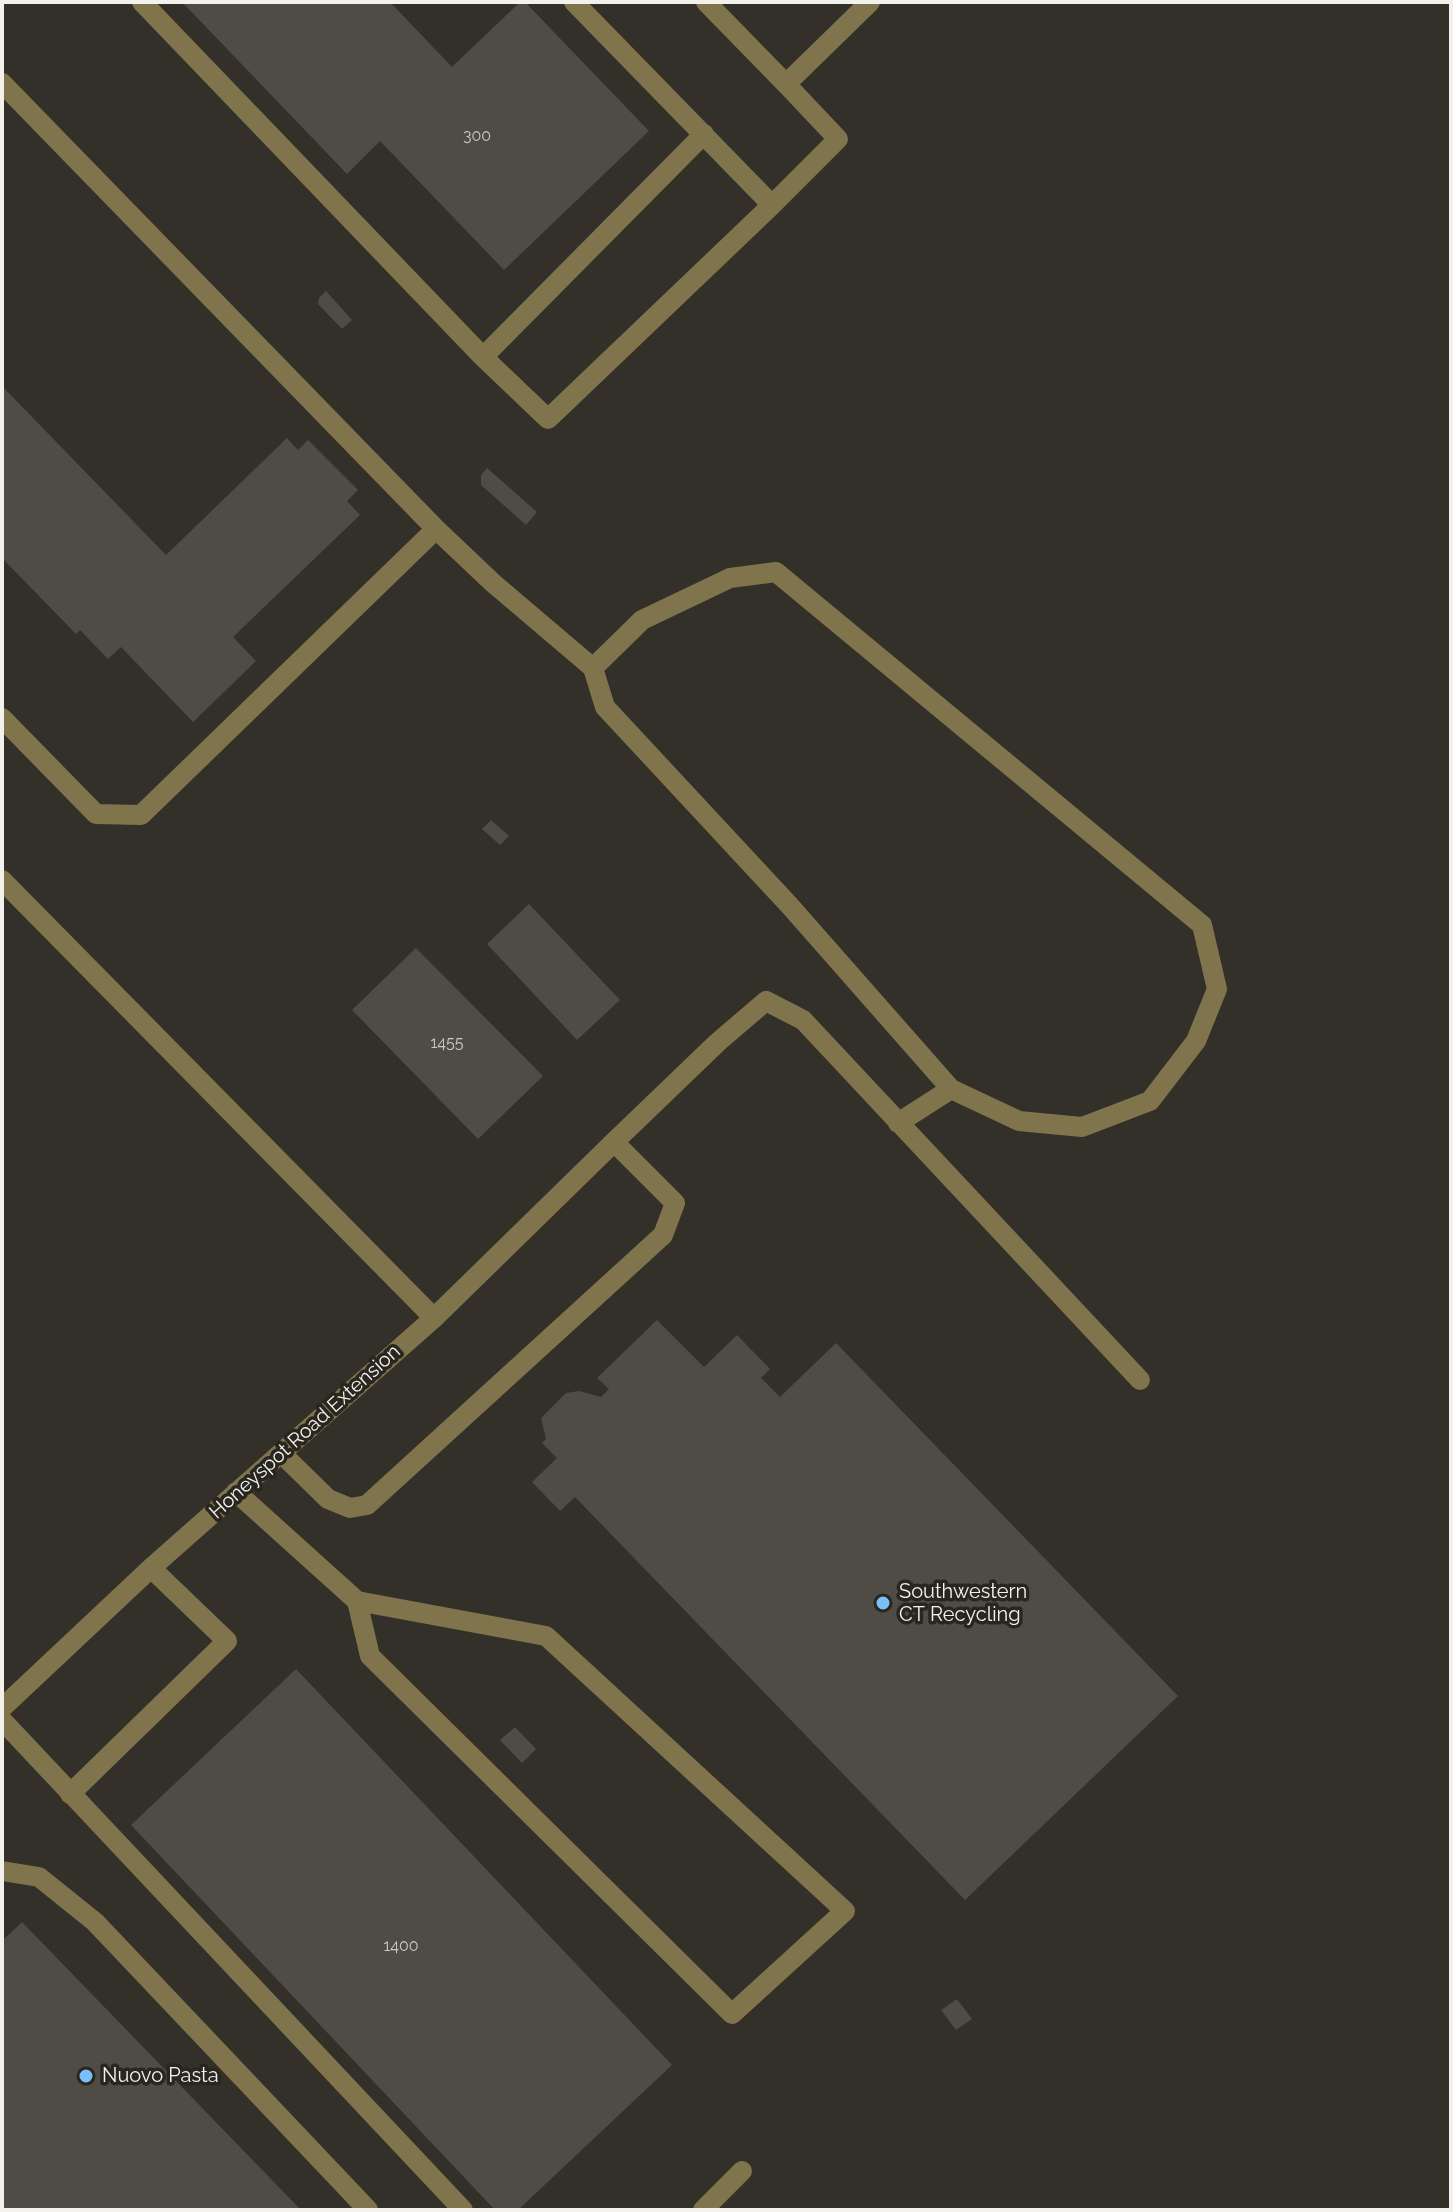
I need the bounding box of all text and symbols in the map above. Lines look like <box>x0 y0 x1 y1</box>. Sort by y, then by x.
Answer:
house number: 300 <box>463 126 491 146</box>
house number: 1455 <box>430 1033 464 1053</box>
street label: Honeyspot Road Extension <box>205 1340 405 1524</box>
place label: Southwestern CT Recycling <box>899 1580 1027 1627</box>
marker: Southwestern CT Recycling <box>874 1594 892 1612</box>
house number: 1400 <box>383 1936 419 1956</box>
place label: Nuovo Pasta <box>102 2064 219 2088</box>
marker: Nuovo Pasta <box>77 2067 95 2085</box>

